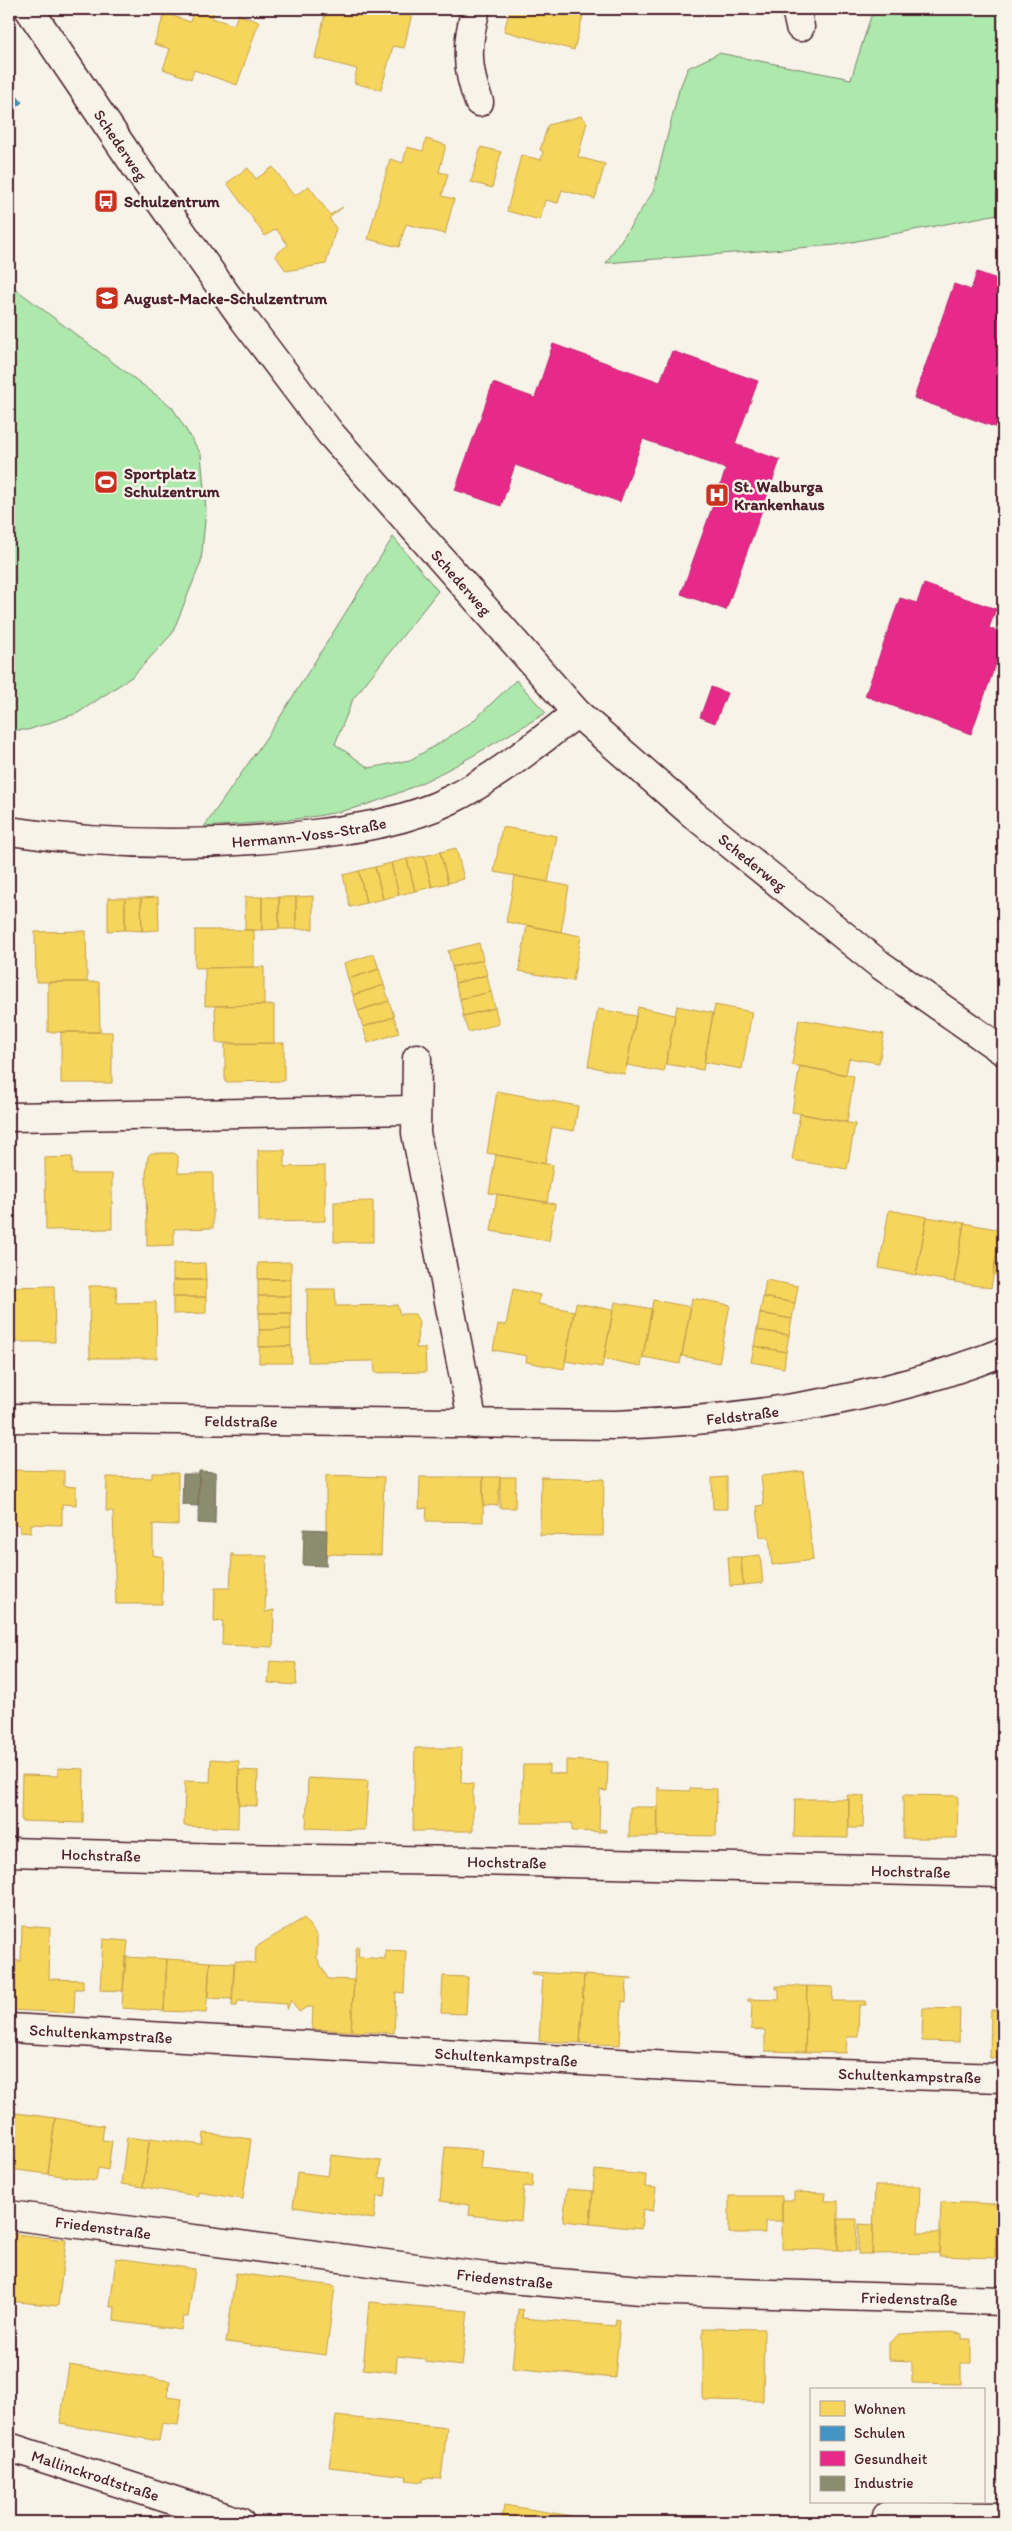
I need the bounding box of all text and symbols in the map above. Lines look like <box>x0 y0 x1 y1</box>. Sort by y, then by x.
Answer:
street label: Schederweg <box>90 106 152 185</box>
bus stop icon: Schulzentrum <box>93 188 119 214</box>
place label: Schulzentrum <box>124 192 220 211</box>
school or university icon: August-Macke-Schulzentrum <box>94 285 120 311</box>
place label: August-Macke-Schulzentrum <box>123 289 328 309</box>
place label: Sportplatz Schulzentrum <box>124 464 220 501</box>
sports icon: Sportplatz Schulzentrum <box>93 469 119 495</box>
place label: St. Walburga Krankenhaus <box>734 477 825 514</box>
hospital icon: St. Walburga Krankenhaus <box>704 482 730 508</box>
street label: Schederweg <box>427 546 496 620</box>
street label: Hermann-Voss-Straße <box>231 813 388 851</box>
street label: Schederweg <box>715 829 791 896</box>
street label: Feldstraße <box>705 1401 781 1429</box>
street label: Feldstraße <box>204 1411 278 1431</box>
street label: Hochstraße <box>61 1844 141 1866</box>
street label: Hochstraße <box>467 1852 547 1873</box>
street label: Hochstraße <box>871 1861 951 1882</box>
street label: Schultenkampstraße <box>29 2020 173 2047</box>
street label: Schultenkampstraße <box>434 2044 578 2071</box>
street label: Schultenkampstraße <box>838 2064 982 2087</box>
street label: Friedenstraße <box>54 2212 152 2243</box>
street label: Friedenstraße <box>456 2264 554 2293</box>
street label: Friedenstraße <box>861 2288 958 2310</box>
legend <box>810 2388 984 2504</box>
text: Wohnen <box>854 2400 906 2418</box>
text: Schulen <box>854 2424 906 2442</box>
street label: Mallinckrodtstraße <box>29 2446 162 2505</box>
text: Gesundheit <box>854 2450 928 2468</box>
text: Industrie <box>854 2474 914 2492</box>

